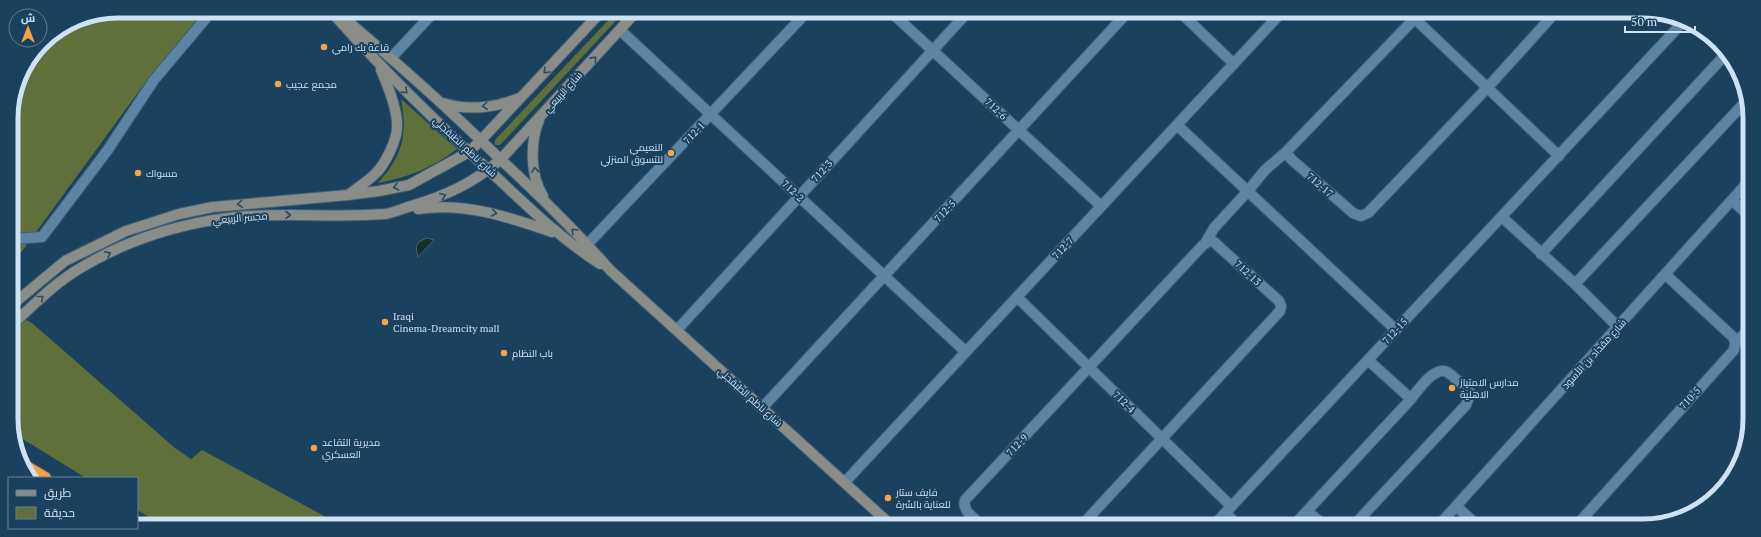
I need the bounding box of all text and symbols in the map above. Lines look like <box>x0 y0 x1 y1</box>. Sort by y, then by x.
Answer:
north arrow <box>8 8 48 48</box>
scale bar <box>1625 8 1695 34</box>
text: ش <box>21 11 35 25</box>
text: 50 m <box>1631 14 1658 29</box>
place label: قاعة بك رامي <box>332 41 389 55</box>
marker: قاعة بك رامي <box>319 42 329 52</box>
one-way arrow <box>589 56 596 63</box>
one-way arrow <box>543 66 551 74</box>
street label: شارع الربيعي <box>541 69 586 116</box>
place label: مجمع عجيب <box>286 78 337 91</box>
marker: مجمع عجيب <box>273 79 283 89</box>
one-way arrow <box>400 86 408 93</box>
street label: 712-6 <box>982 96 1010 123</box>
one-way arrow <box>482 102 488 111</box>
street label: شارع ناظم الطبقجلي <box>430 114 500 181</box>
street label: 712-1 <box>680 119 708 147</box>
place label: النعيمي للتسوق المنزلي <box>600 141 663 167</box>
marker: النعيمي للتسوق المنزلي <box>666 148 676 158</box>
street label: 712-3 <box>809 157 835 185</box>
place label: مسواك <box>146 167 177 180</box>
one-way arrow <box>530 167 539 173</box>
marker: مسواك <box>133 168 143 178</box>
street label: 712-17 <box>1304 170 1336 200</box>
street label: 712-2 <box>779 178 807 204</box>
one-way arrow <box>393 183 400 191</box>
one-way arrow <box>440 192 447 200</box>
street label: 712-5 <box>932 197 958 225</box>
one-way arrow <box>236 199 243 208</box>
street label: مجسر الربيعي <box>212 209 268 228</box>
one-way arrow <box>491 209 497 217</box>
one-way arrow <box>285 211 291 219</box>
one-way arrow <box>571 228 579 236</box>
street label: 712-7 <box>1050 234 1076 262</box>
one-way arrow <box>104 251 111 258</box>
street label: 712-13 <box>1232 258 1264 288</box>
one-way arrow <box>37 296 44 303</box>
place label: Iraqi Cinema-Dreamcity mall <box>393 310 500 335</box>
street label: 712-15 <box>1380 315 1410 347</box>
street label: شارع مقداد بن الأسود <box>1559 316 1629 392</box>
marker: Iraqi Cinema-Dreamcity mall <box>380 317 390 327</box>
place label: باب النظام <box>512 347 553 361</box>
marker: باب النظام <box>499 348 509 358</box>
street label: شارع ناظم الطبقجلي <box>714 365 785 430</box>
place label: مدارس الامتياز الاهلية <box>1459 376 1519 401</box>
marker: مدارس الامتياز الاهلية <box>1447 383 1457 393</box>
street label: 710-5 <box>1677 384 1703 412</box>
street label: 712-4 <box>1110 388 1138 416</box>
street label: 712-9 <box>1004 431 1030 459</box>
place label: مديرية التقاعد العسكري <box>322 436 380 462</box>
marker: مديرية التقاعد العسكري <box>309 443 319 453</box>
legend <box>8 477 138 529</box>
text: طريق <box>44 485 72 500</box>
place label: فايف ستار للعناية بالشرة <box>895 486 951 511</box>
marker: فايف ستار للعناية بالشرة <box>883 493 893 503</box>
text: حديقة <box>44 505 75 520</box>

